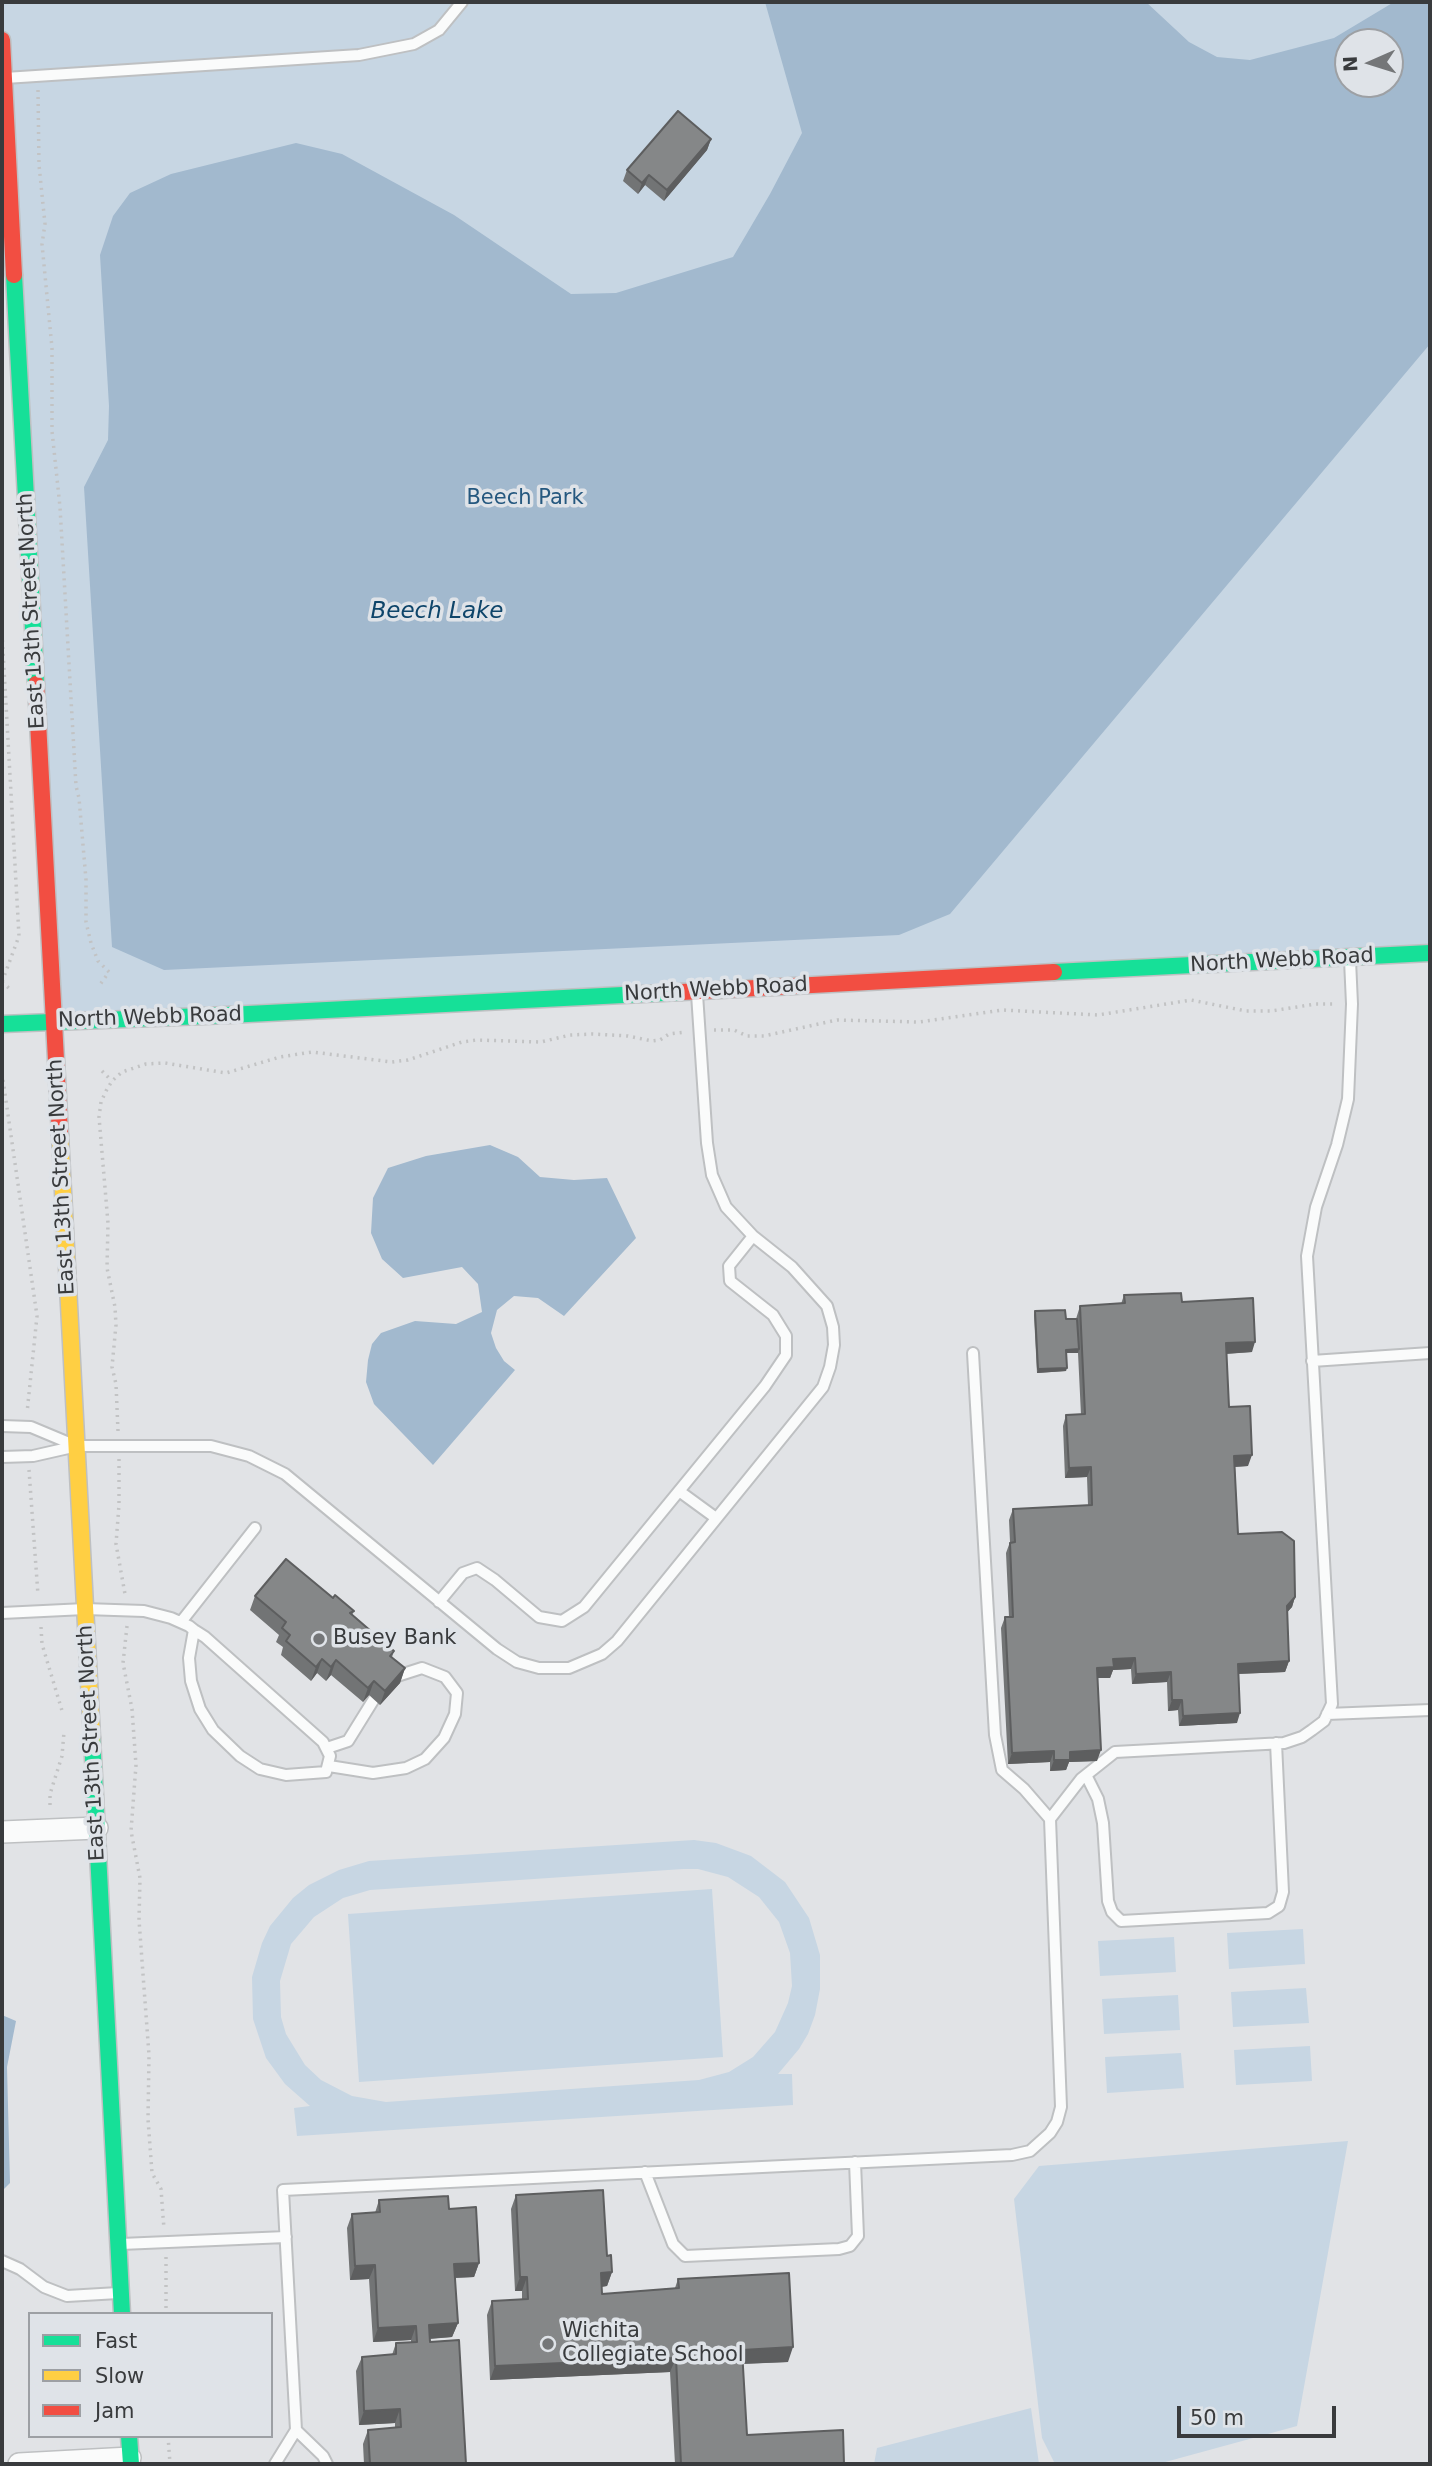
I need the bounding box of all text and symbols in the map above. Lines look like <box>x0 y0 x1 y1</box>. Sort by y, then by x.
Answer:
north arrow <box>1334 28 1404 98</box>
text: N <box>1339 55 1361 73</box>
park label: Beech Park <box>466 486 584 512</box>
street label: East 13th Street North <box>13 492 51 730</box>
water label: Beech Lake <box>371 598 503 626</box>
street label: North Webb Road <box>1190 944 1374 978</box>
street label: North Webb Road <box>624 973 808 1007</box>
street label: North Webb Road <box>58 1002 242 1034</box>
street label: East 13th Street North <box>43 1058 81 1296</box>
street label: East 13th Street North <box>73 1624 111 1862</box>
place label: Busey Bank <box>333 1626 456 1652</box>
marker: Busey Bank <box>311 1631 327 1647</box>
legend <box>28 2312 273 2438</box>
place label: Wichita Collegiate School <box>562 2319 744 2369</box>
text: Fast <box>95 2329 137 2353</box>
marker: Wichita Collegiate School <box>540 2336 556 2352</box>
text: Slow <box>95 2364 144 2388</box>
scale bar <box>1180 2392 1339 2436</box>
text: Jam <box>95 2399 135 2423</box>
text: 50 m <box>1190 2406 1244 2430</box>

